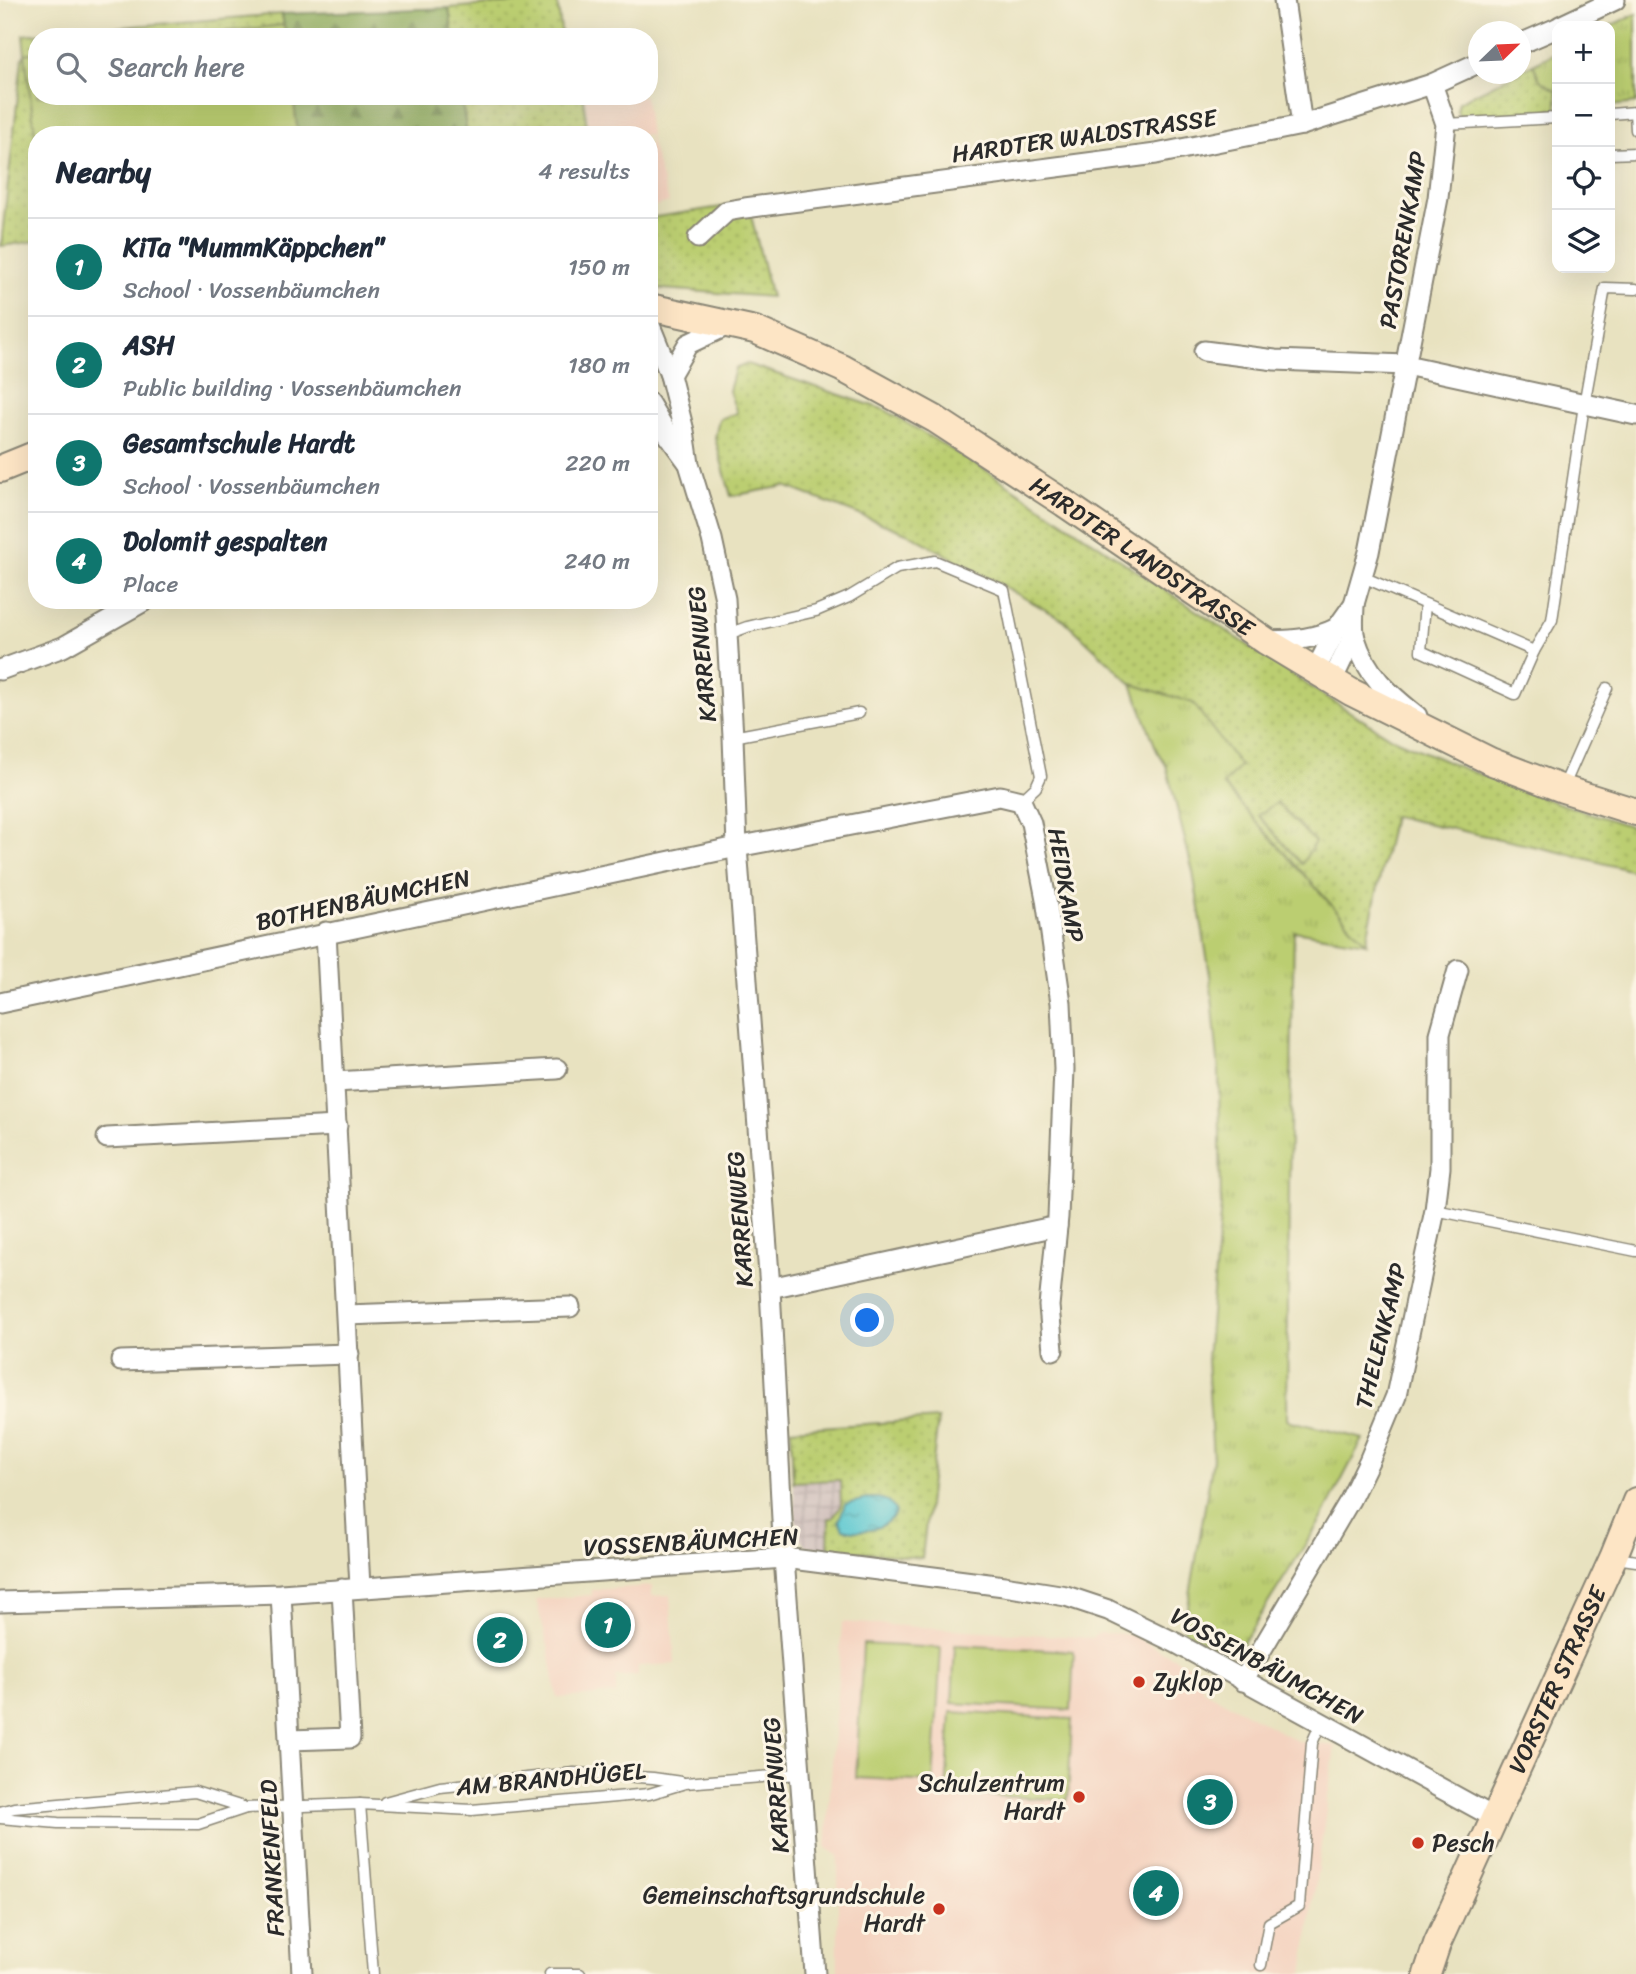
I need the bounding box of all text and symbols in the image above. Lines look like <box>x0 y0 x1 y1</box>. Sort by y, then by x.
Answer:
north arrow <box>1468 21 1531 84</box>
map controls <box>1552 21 1615 273</box>
button: + <box>1552 21 1615 84</box>
search box <box>28 28 658 105</box>
text: Search here <box>108 44 245 90</box>
icon: search <box>52 48 90 86</box>
button: − <box>1552 84 1615 147</box>
street label: HARDTER WALDSTRASSE <box>949 96 1221 175</box>
text: Nearby <box>56 145 151 199</box>
button: locate <box>1552 147 1615 210</box>
street label: PASTORENKAMP <box>1367 148 1439 332</box>
text: 4 results <box>538 151 630 192</box>
button: layers <box>1552 210 1615 273</box>
text: KiTa "MummKäppchen" <box>123 224 384 270</box>
text: 1 <box>74 247 84 288</box>
text: 150 m <box>568 247 630 288</box>
text: School · Vossenbäumchen <box>123 270 380 311</box>
text: ASH <box>123 322 175 368</box>
text: 2 <box>72 345 86 386</box>
text: 180 m <box>568 345 630 386</box>
text: Public building · Vossenbäumchen <box>123 368 462 409</box>
text: Gesamtschule Hardt <box>123 420 355 466</box>
text: 3 <box>73 443 85 484</box>
text: 220 m <box>565 443 630 484</box>
street label: HARDTER LANDSTRASSE <box>1021 465 1265 649</box>
text: School · Vossenbäumchen <box>123 466 380 507</box>
text: Dolomit gespalten <box>123 518 327 564</box>
text: 4 <box>72 541 86 582</box>
text: 240 m <box>564 541 630 582</box>
text: Place <box>123 564 178 605</box>
street label: KARRENWEG <box>675 584 729 724</box>
street label: HEIDKAMP <box>1035 824 1097 946</box>
street label: BOTHENBÄUMCHEN <box>252 857 474 943</box>
street label: KARRENWEG <box>714 1150 766 1288</box>
street label: THELENKAMP <box>1343 1258 1419 1413</box>
your location <box>850 1303 884 1337</box>
street label: VOSSENBÄUMCHEN <box>582 1515 800 1569</box>
street label: VORSTER STRASSE <box>1496 1577 1619 1781</box>
street label: VOSSENBÄUMCHEN <box>1163 1595 1372 1737</box>
pin: 1 <box>585 1599 631 1651</box>
pin: 2 <box>477 1614 523 1666</box>
place label: Zyklop <box>1153 1661 1223 1703</box>
marker: Zyklop <box>1131 1674 1147 1690</box>
street label: KARRENWEG <box>750 1716 802 1854</box>
street label: AM BRANDHÜGEL <box>453 1750 648 1808</box>
place label: Schulzentrum Hardt <box>918 1762 1066 1832</box>
pin: 3 <box>1187 1776 1233 1828</box>
street label: FRANKENFELD <box>247 1778 297 1937</box>
marker: Schulzentrum Hardt <box>1071 1789 1087 1805</box>
place label: Pesch <box>1432 1822 1495 1864</box>
marker: Pesch <box>1410 1835 1426 1851</box>
pin: 4 <box>1133 1867 1179 1919</box>
place label: Gemeinschaftsgrundschule Hardt <box>643 1874 926 1944</box>
marker: Gemeinschaftsgrundschule Hardt <box>931 1901 947 1917</box>

